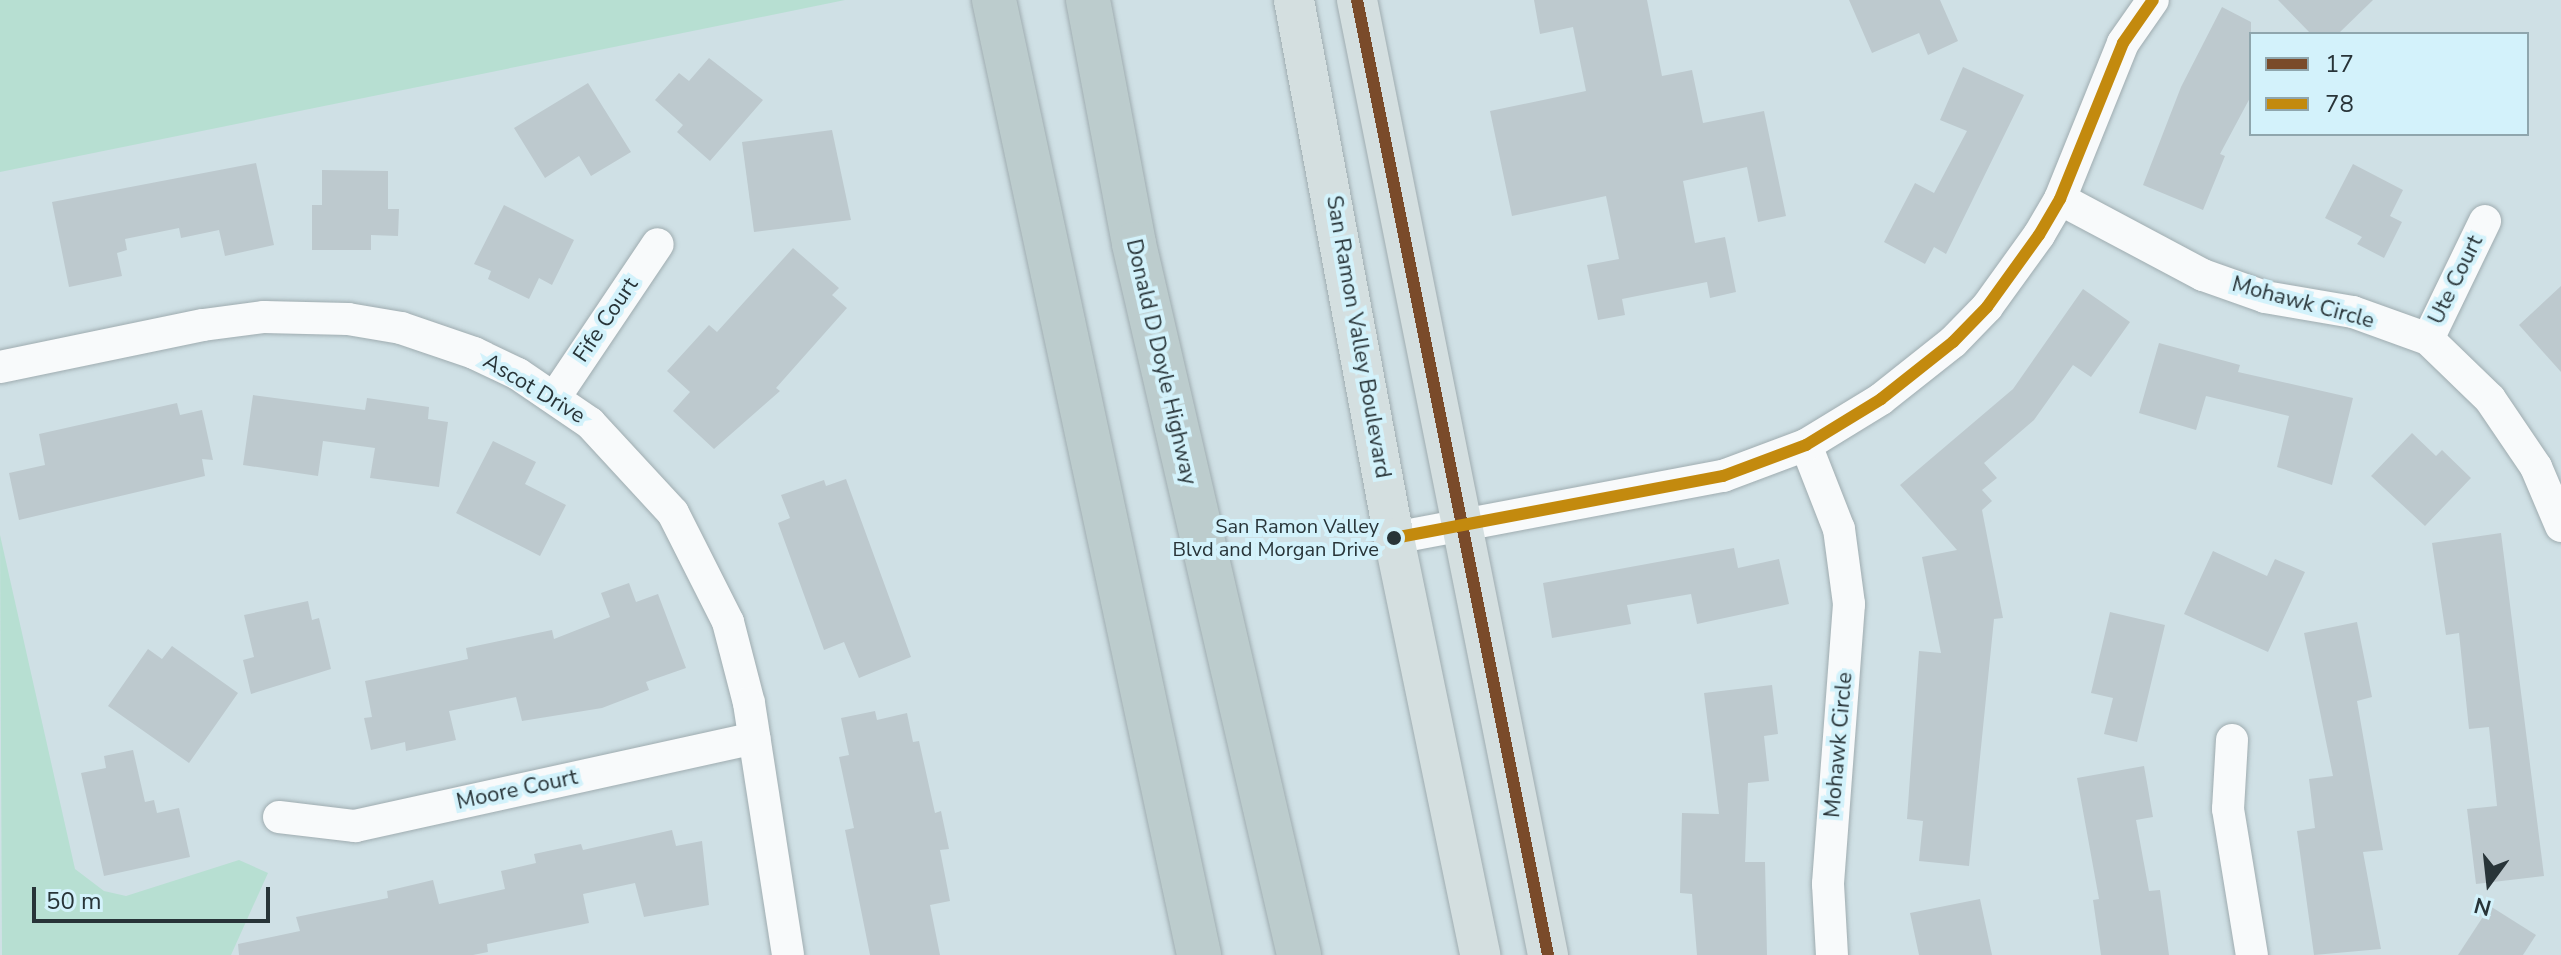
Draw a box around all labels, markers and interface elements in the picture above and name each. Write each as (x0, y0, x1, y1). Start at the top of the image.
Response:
legend (2249, 32, 2529, 136)
text: 17 (2325, 48, 2354, 80)
text: 78 (2325, 88, 2354, 120)
street label: San Ramon Valley Boulevard (1320, 194, 1396, 480)
street label: Ute Court (2423, 231, 2489, 329)
street label: Donald D Doyle Highway (1120, 237, 1202, 487)
street label: Mohawk Circle (2229, 271, 2377, 335)
street label: Fife Court (568, 273, 644, 367)
street label: Ascot Drive (478, 348, 590, 430)
place label: San Ramon Valley Blvd and Morgan Drive (1173, 514, 1379, 561)
marker: San Ramon Valley Blvd and Morgan Drive (1386, 530, 1402, 546)
street label: Mohawk Circle (1819, 671, 1859, 819)
street label: Moore Court (454, 764, 580, 816)
north arrow (2449, 843, 2529, 923)
scale bar (36, 871, 274, 921)
text: 50 m (46, 885, 102, 917)
text: N (2471, 890, 2495, 923)

